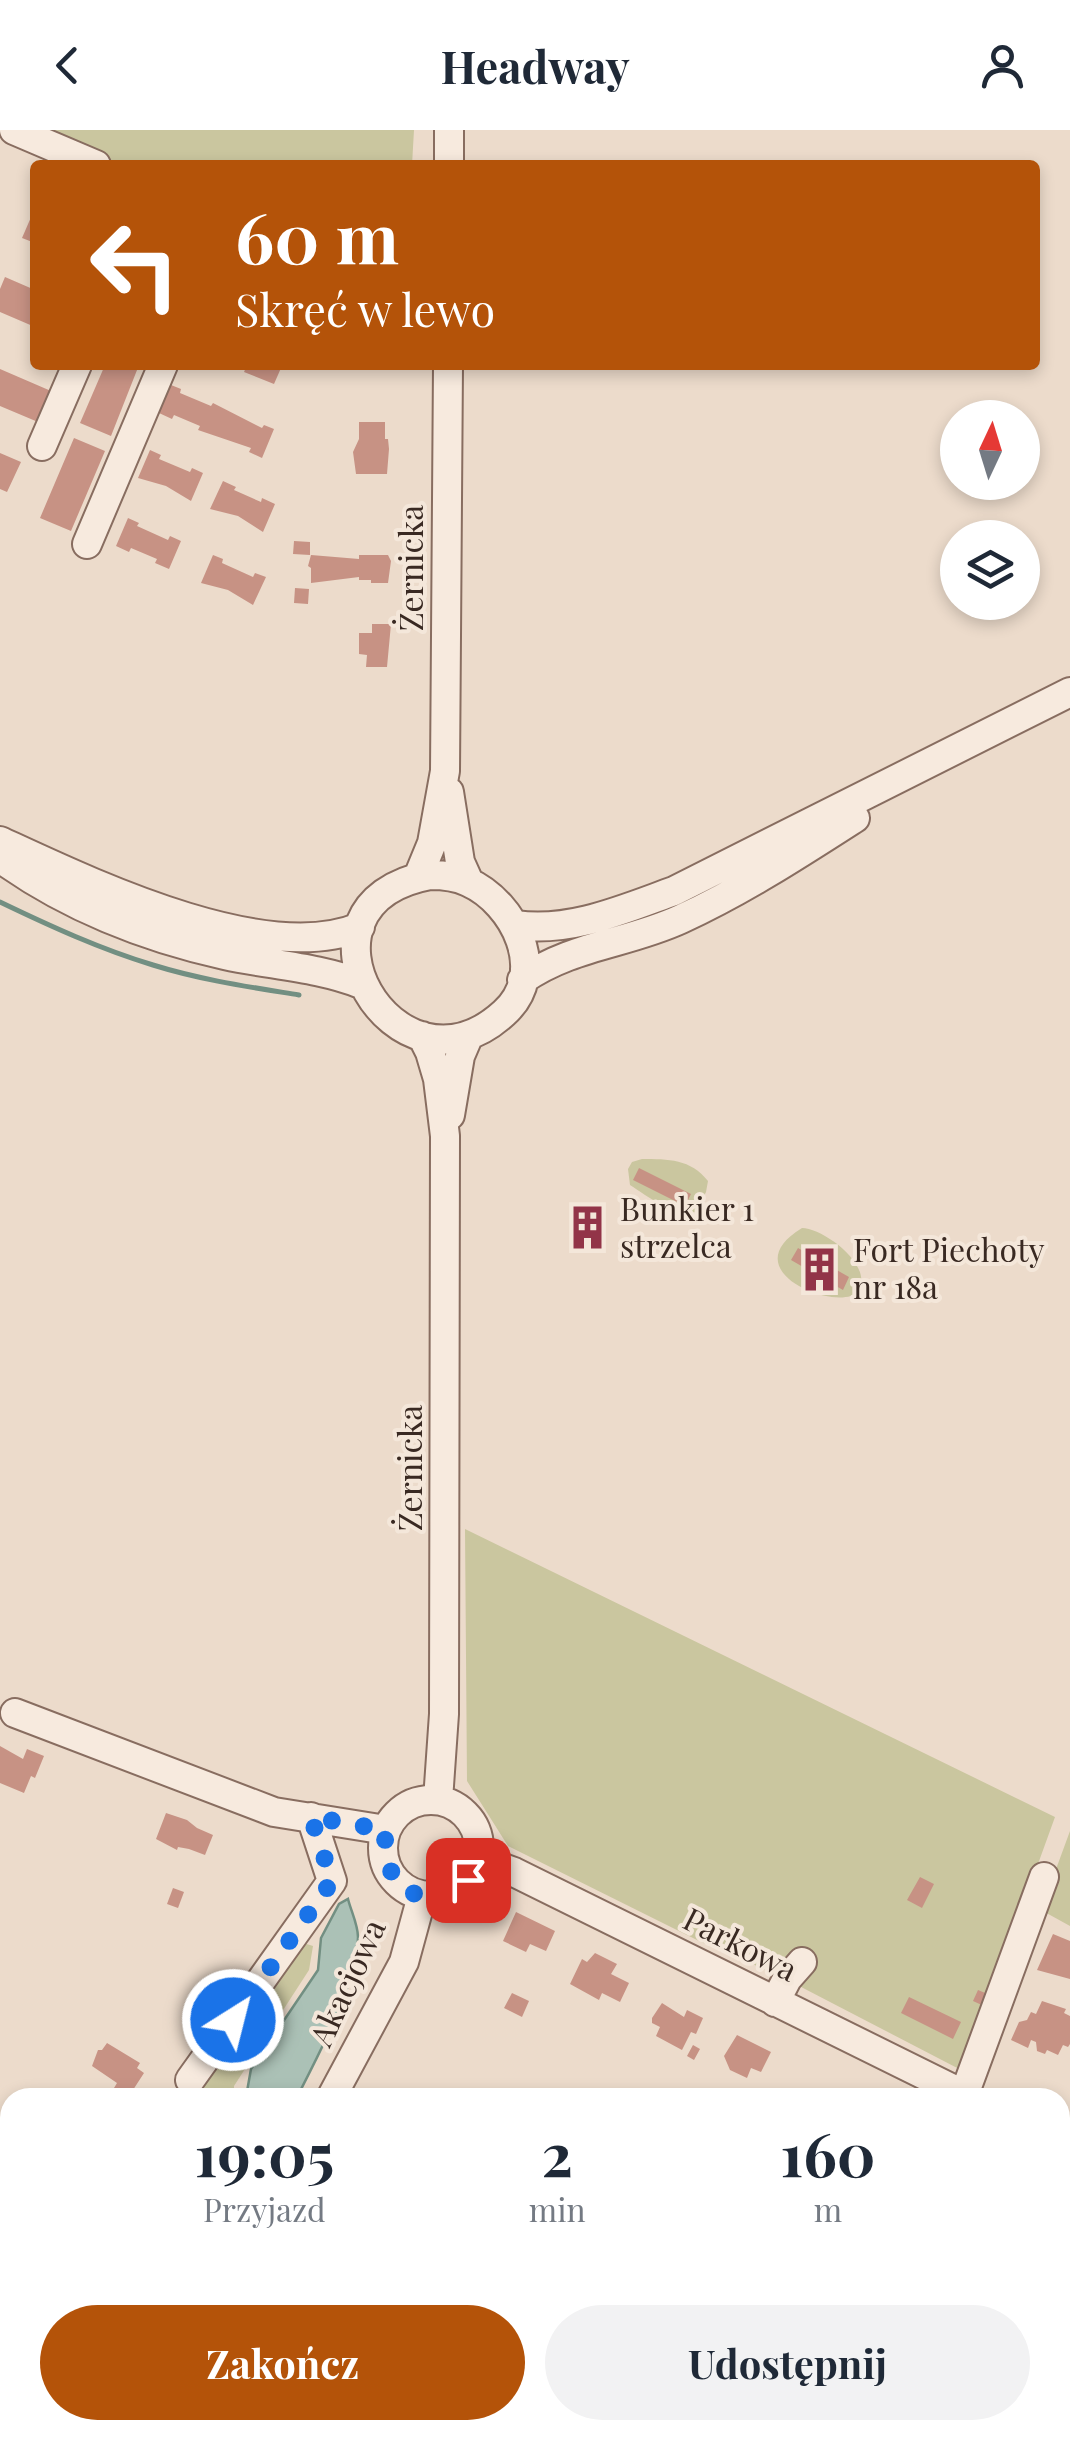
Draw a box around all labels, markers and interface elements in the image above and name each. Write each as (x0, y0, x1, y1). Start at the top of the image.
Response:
text: Headway (440, 35, 630, 95)
icon: back (40, 38, 95, 93)
icon: person (975, 38, 1030, 93)
text: 60 m (235, 188, 399, 282)
icon: left (70, 200, 200, 330)
text: Skręć w lewo (235, 278, 495, 338)
north arrow (940, 400, 1040, 500)
map controls (940, 400, 1040, 620)
street label: Żernicka (388, 505, 431, 631)
button: layers (940, 520, 1040, 620)
place label: Bunkier 1 strzelca (620, 1186, 754, 1266)
building icon: Bunkier 1 strzelca (563, 1204, 611, 1252)
place label: Fort Piechoty nr 18a (853, 1227, 1045, 1307)
building icon: Fort Piechoty nr 18a (796, 1245, 844, 1293)
street label: Żernicka (387, 1405, 430, 1531)
pin (426, 1838, 511, 1923)
icon: arrive (441, 1853, 496, 1908)
street label: Parkowa (677, 1896, 805, 1990)
street label: Akacjowa (297, 1912, 394, 2053)
position arrow (181, 1968, 285, 2072)
text: 19:05 (194, 2112, 334, 2192)
text: 2 (542, 2112, 573, 2192)
text: 160 (780, 2112, 876, 2192)
text: Przyjazd (203, 2187, 326, 2230)
text: min (529, 2187, 586, 2230)
text: m (814, 2187, 842, 2230)
button: Zakończ (40, 2305, 525, 2420)
button: Udostępnij (545, 2305, 1030, 2420)

